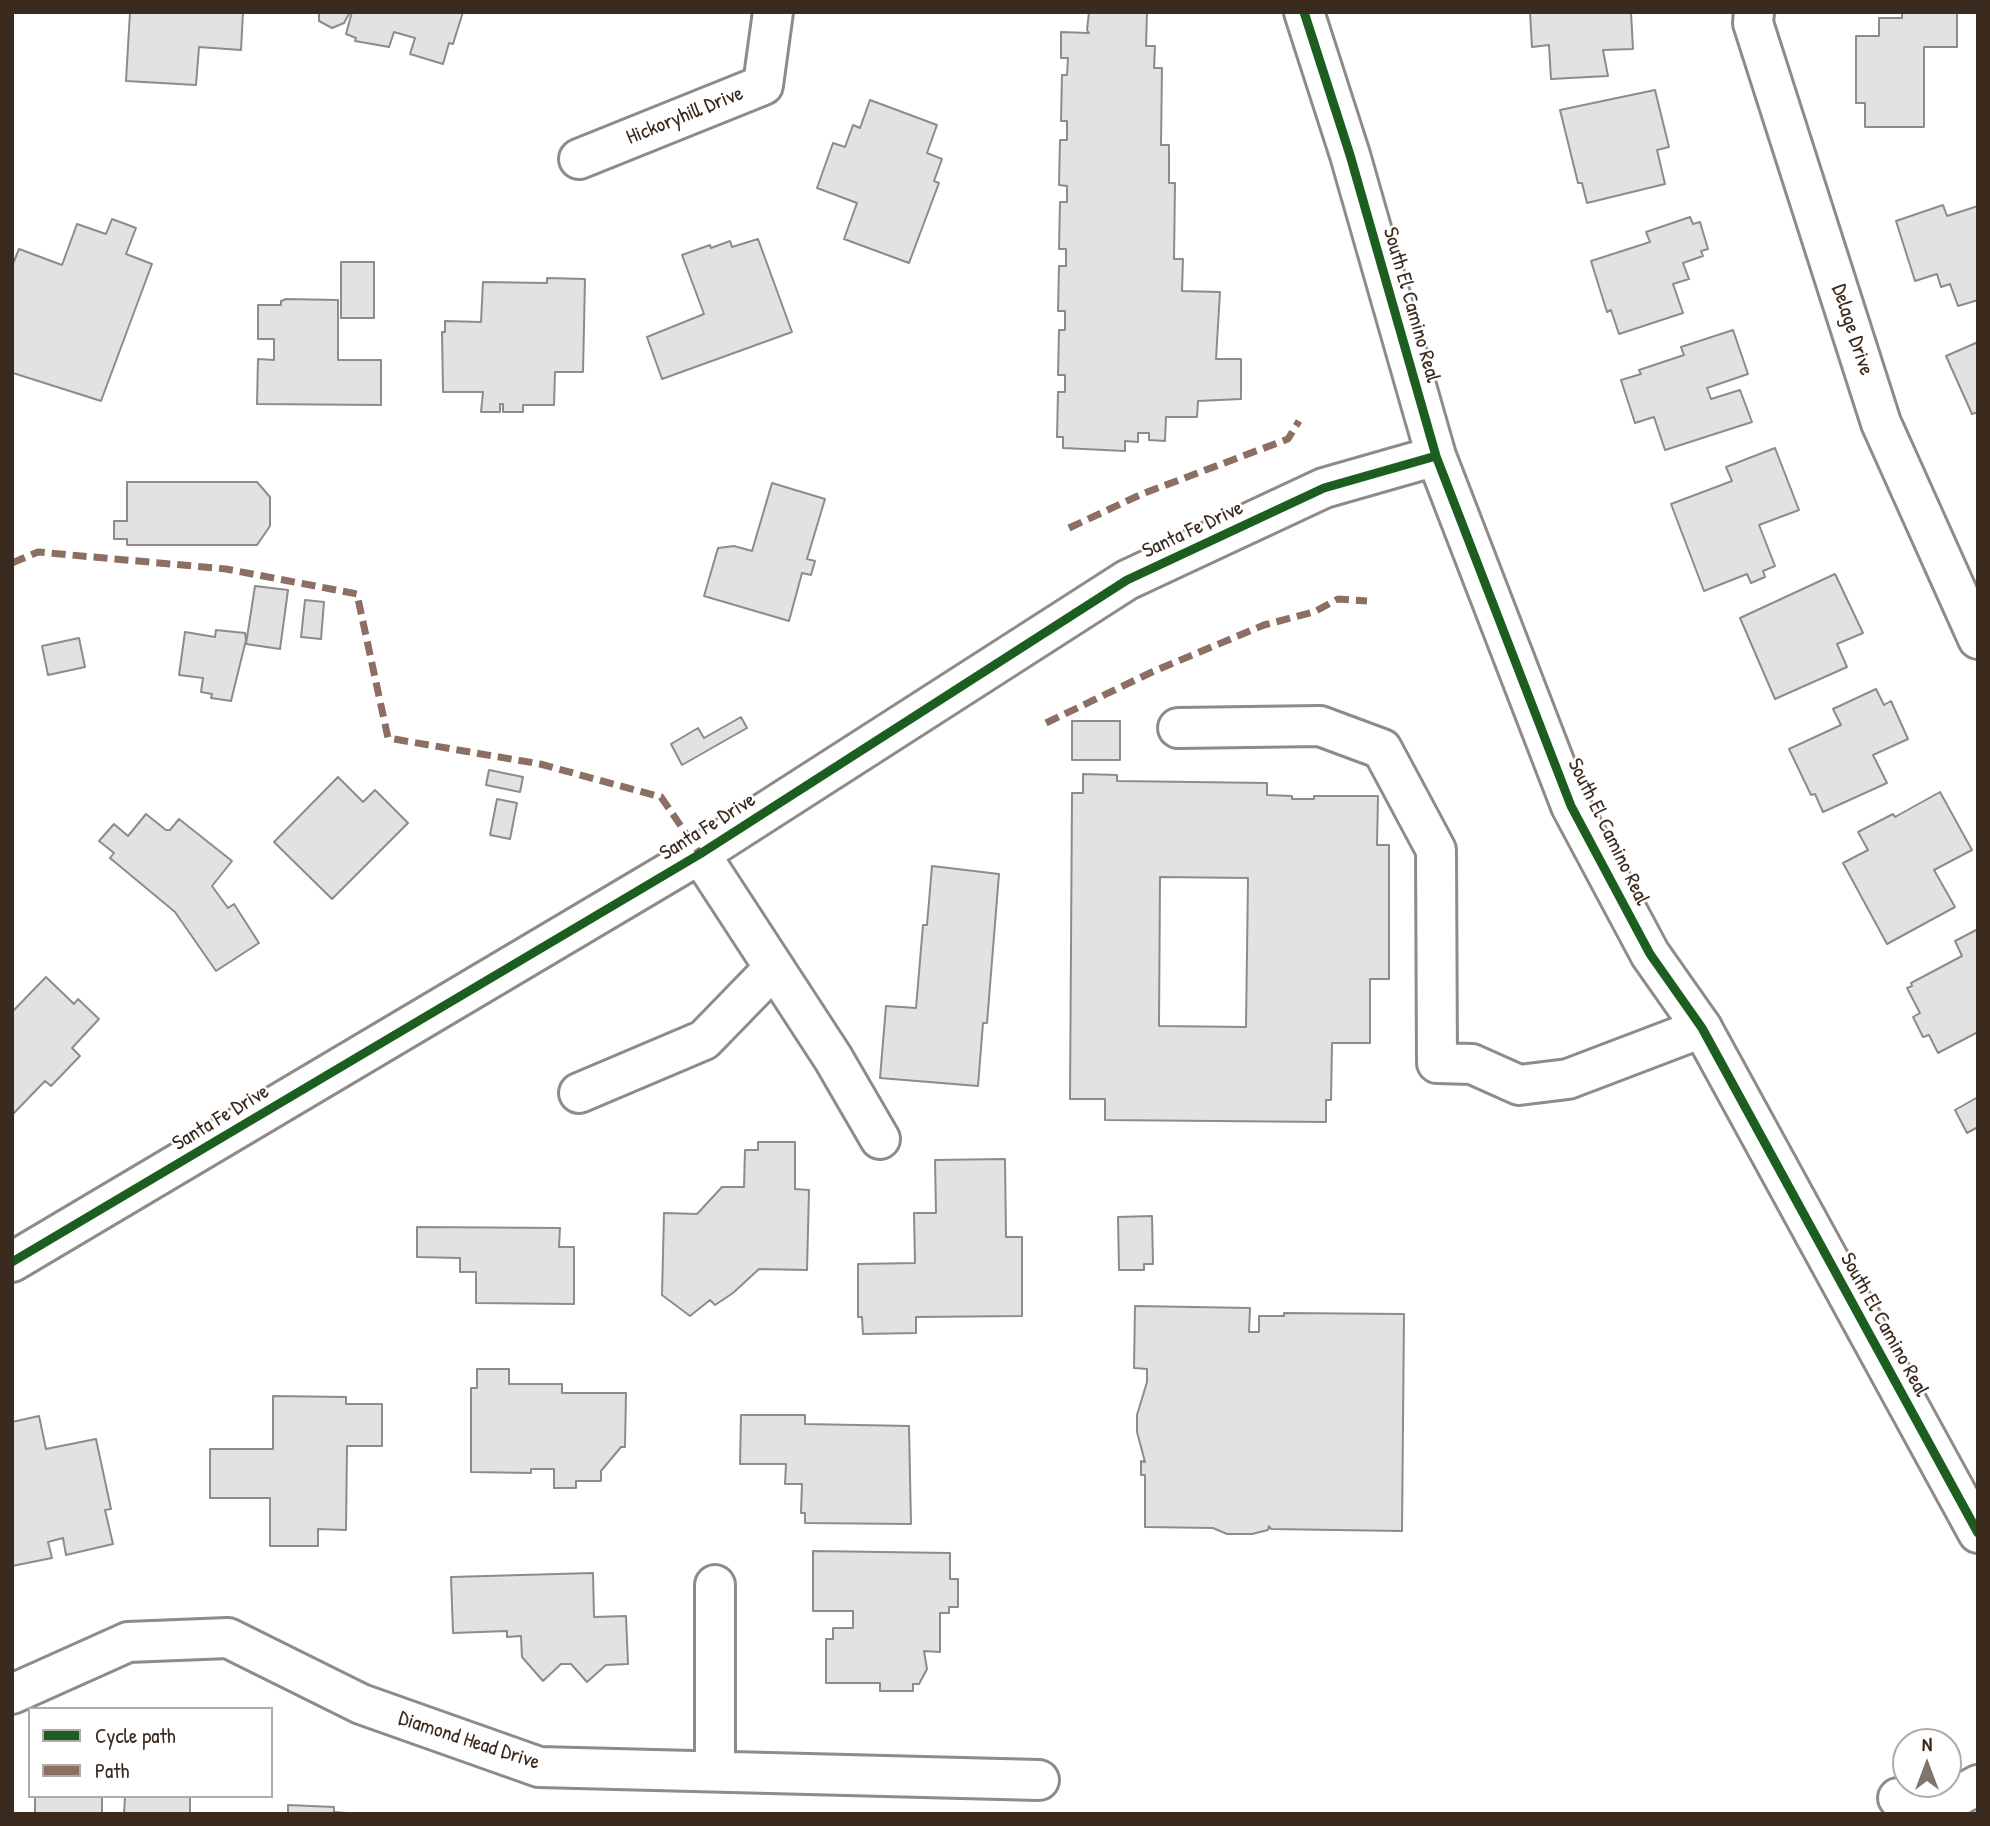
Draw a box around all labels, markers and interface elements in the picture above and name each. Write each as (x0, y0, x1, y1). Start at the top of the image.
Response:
street label: Hickoryhill Drive (623, 81, 747, 151)
street label: South El Camino Real (1377, 224, 1445, 386)
street label: Delage Drive (1825, 281, 1879, 379)
street label: Santa Fe Drive (1139, 496, 1247, 564)
street label: South El Camino Real (1562, 754, 1654, 910)
street label: Santa Fe Drive (655, 788, 761, 866)
street label: Santa Fe Drive (168, 1079, 274, 1157)
street label: South El Camino Real (1834, 1249, 1934, 1401)
street label: Diamond Head Drive (395, 1706, 543, 1776)
legend (28, 1707, 273, 1798)
text: Cycle path (95, 1721, 176, 1750)
north arrow (1892, 1728, 1962, 1798)
text: N (1922, 1731, 1932, 1757)
text: Path (95, 1756, 129, 1785)

